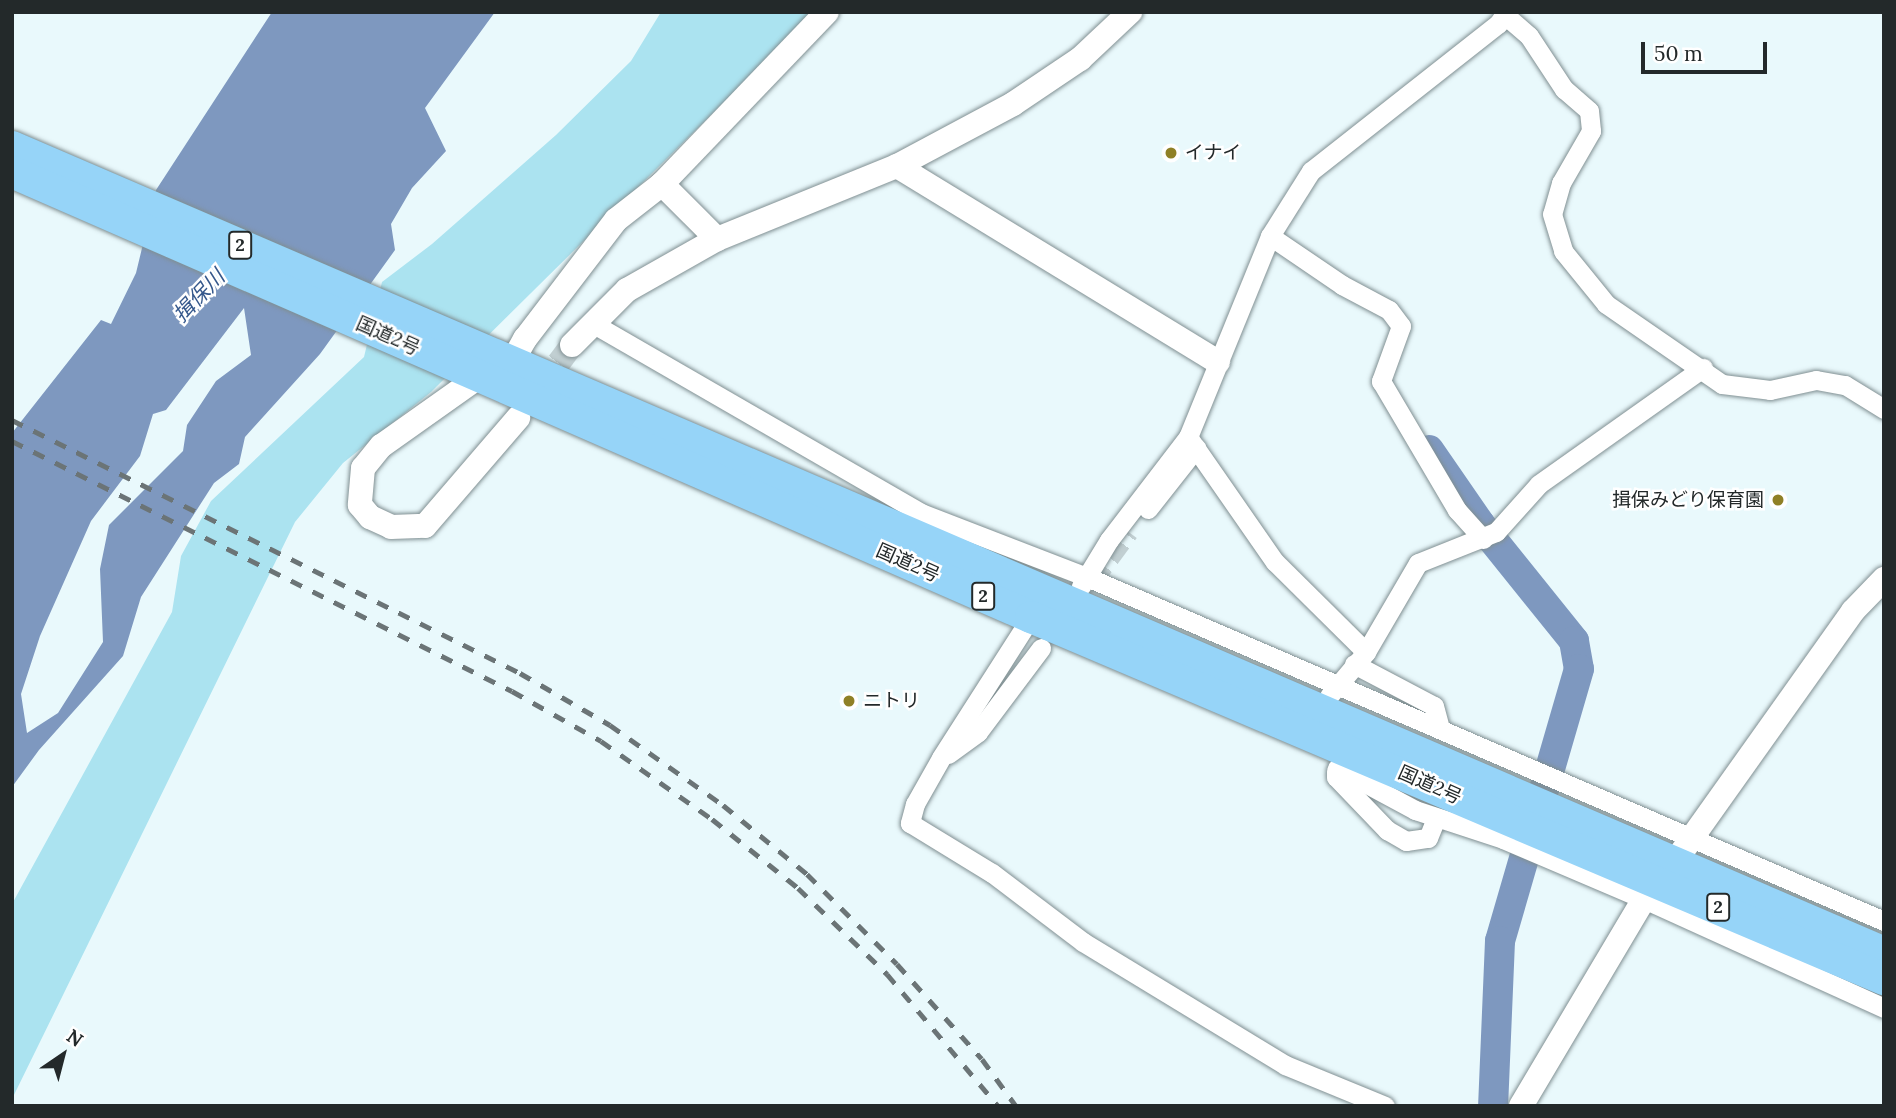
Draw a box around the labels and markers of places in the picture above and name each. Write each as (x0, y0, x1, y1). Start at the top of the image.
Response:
place label: イナイ (1185, 142, 1242, 164)
marker: イナイ (1163, 145, 1179, 161)
place label: 揖保みどり保育園 (1612, 489, 1764, 511)
marker: 揖保みどり保育園 (1770, 492, 1786, 508)
place label: ニトリ (863, 690, 920, 712)
marker: ニトリ (841, 693, 857, 709)

